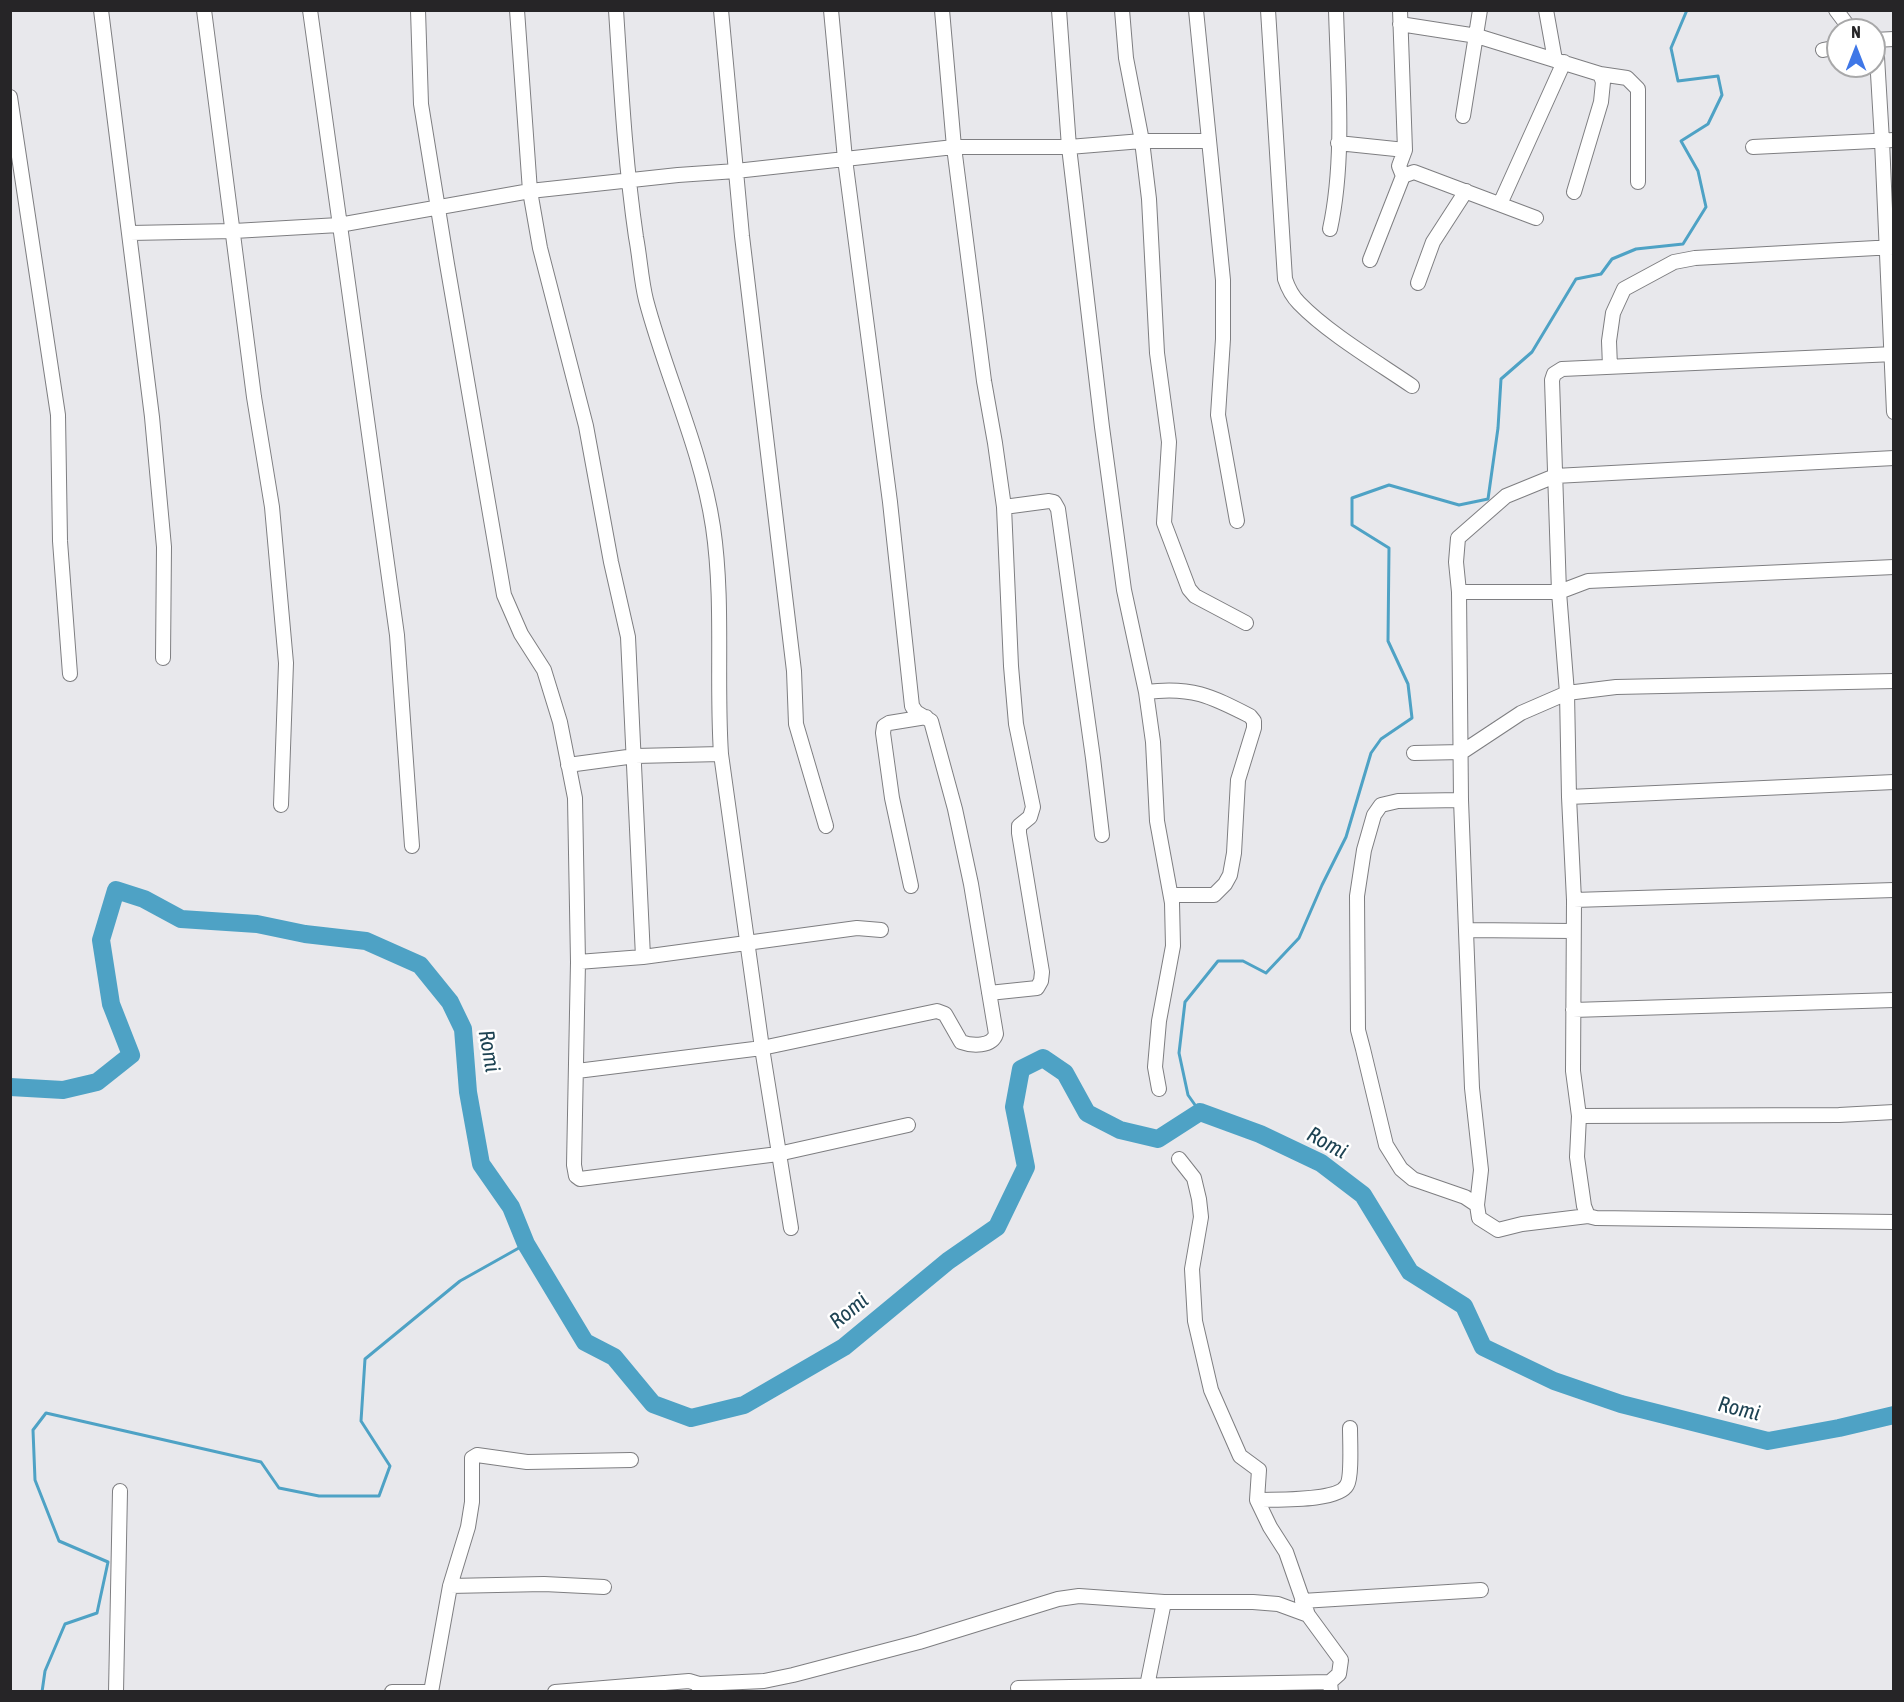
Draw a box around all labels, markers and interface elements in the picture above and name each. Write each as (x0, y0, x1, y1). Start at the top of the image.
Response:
north arrow (1826, 18, 1886, 78)
text: N (1851, 23, 1861, 41)
water label: Romi (472, 1028, 506, 1074)
water label: Romi (1302, 1121, 1352, 1165)
water label: Romi (824, 1287, 874, 1335)
water label: Romi (1715, 1391, 1763, 1427)

